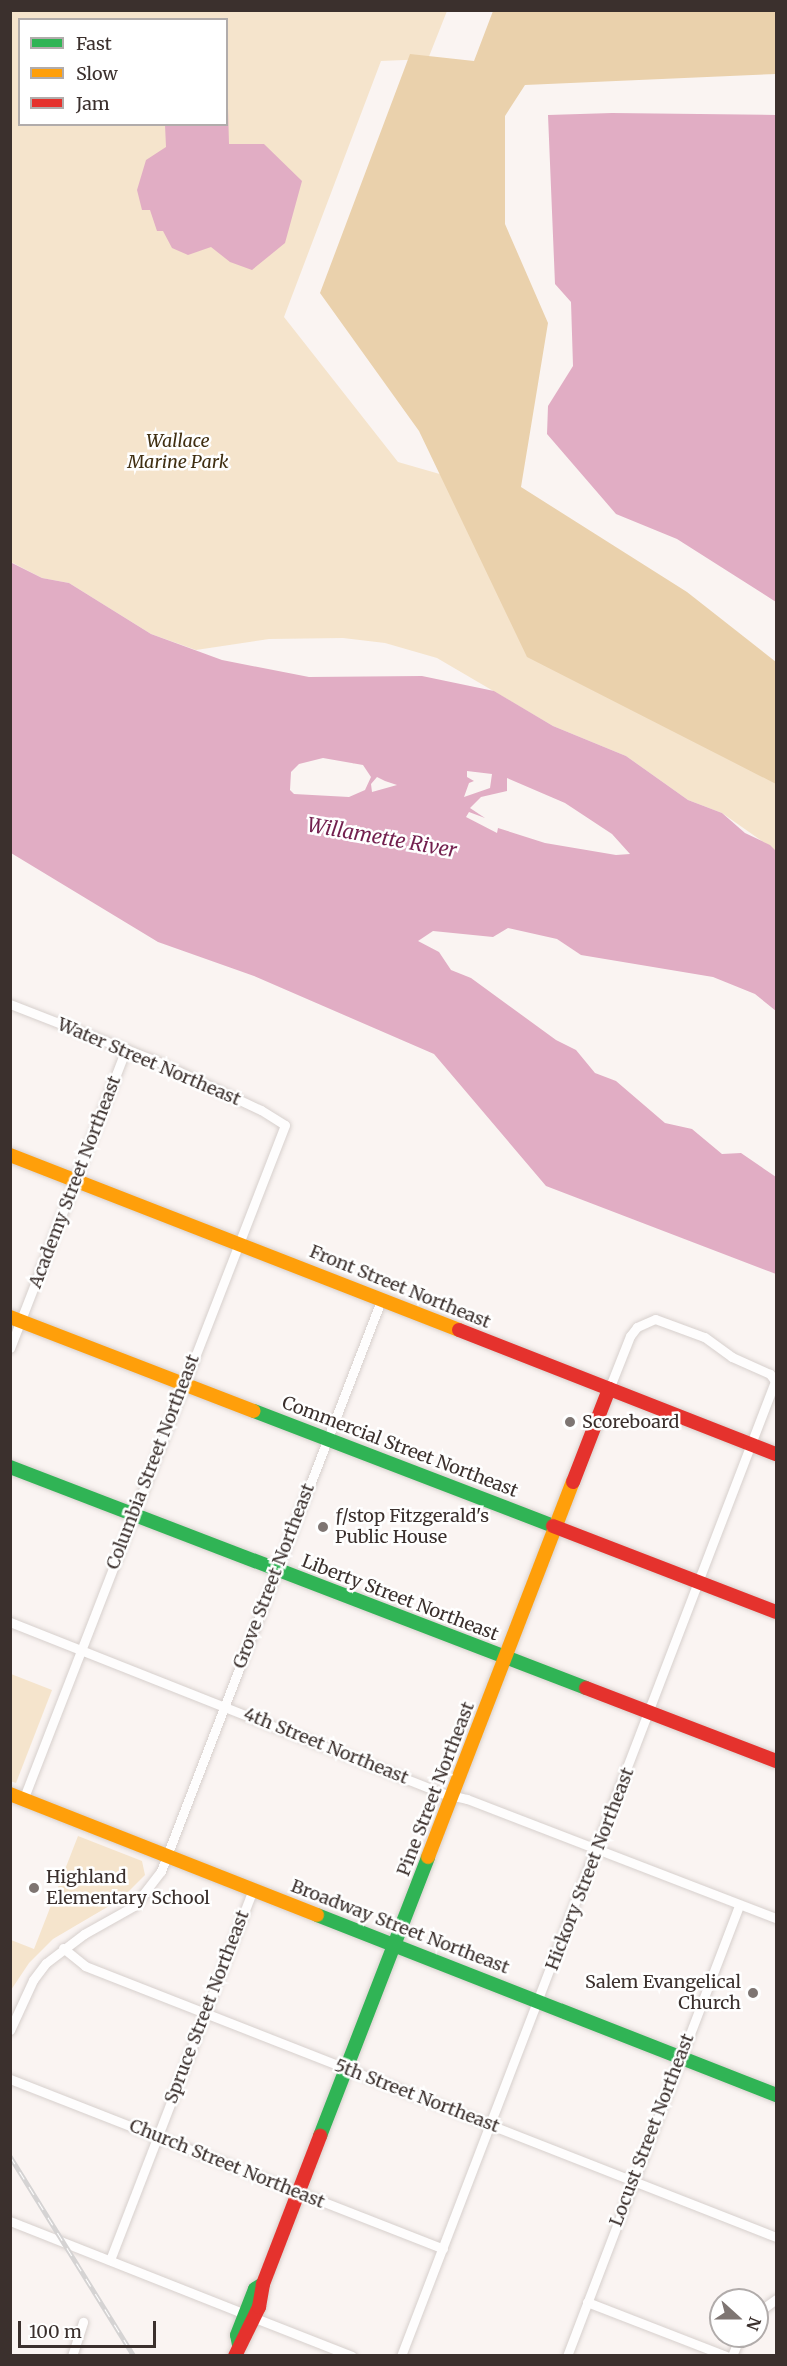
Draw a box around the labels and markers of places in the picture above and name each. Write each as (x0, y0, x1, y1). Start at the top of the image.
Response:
place label: Scoreboard (582, 1411, 679, 1433)
marker: Scoreboard (563, 1415, 577, 1429)
place label: ƒ/stop Fitzgerald's Public House (335, 1506, 489, 1549)
marker: ƒ/stop Fitzgerald's Public House (316, 1520, 330, 1534)
place label: Highland Elementary School (46, 1867, 210, 1910)
marker: Highland Elementary School (27, 1881, 41, 1895)
place label: Salem Evangelical Church (585, 1972, 741, 2014)
marker: Salem Evangelical Church (746, 1986, 760, 2000)

